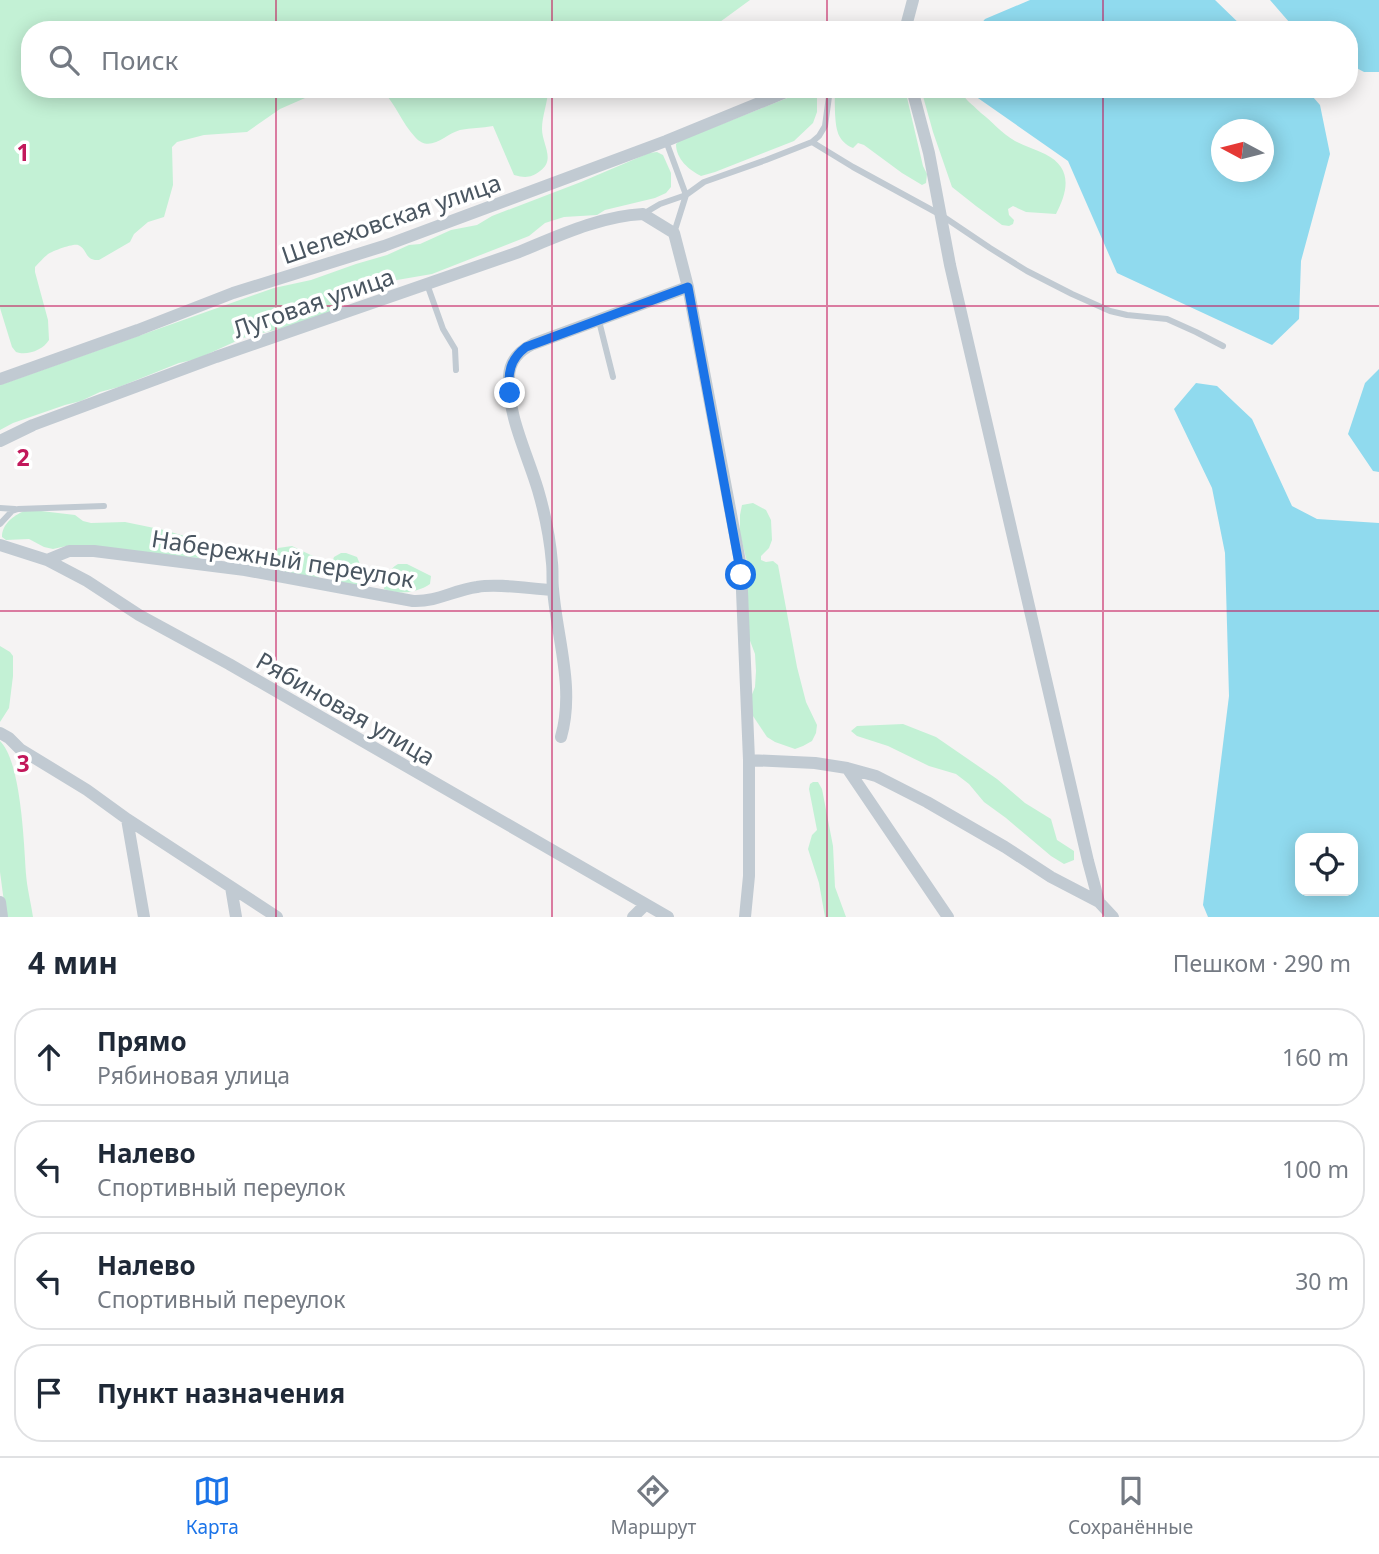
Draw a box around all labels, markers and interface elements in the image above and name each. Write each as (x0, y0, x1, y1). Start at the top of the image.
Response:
search box (21, 21, 1358, 98)
icon: search (45, 41, 83, 79)
text: Поиск (101, 42, 178, 78)
north arrow (1211, 119, 1274, 182)
text: 1 (16, 136, 30, 168)
street label: Шелеховская улица (277, 165, 505, 271)
street label: Луговая улица (228, 259, 398, 345)
route end (494, 377, 525, 408)
text: 2 (16, 441, 30, 473)
street label: Набережный переулок (149, 521, 417, 595)
route start (725, 559, 756, 590)
street label: Рябиновая улица (251, 643, 441, 773)
text: 3 (16, 747, 30, 779)
map controls (1295, 833, 1358, 896)
button: locate (1295, 833, 1358, 896)
text: 4 мин (28, 942, 118, 983)
text: Пешком · 290 m (1173, 947, 1351, 979)
text: Прямо (97, 1023, 187, 1059)
icon: ahead (30, 1038, 68, 1076)
text: 160 m (1282, 1041, 1349, 1073)
text: Рябиновая улица (97, 1059, 290, 1091)
text: Налево (97, 1135, 196, 1171)
icon: left (30, 1150, 68, 1188)
text: 100 m (1282, 1153, 1349, 1185)
text: Спортивный переулок (97, 1171, 345, 1203)
text: Налево (97, 1247, 196, 1283)
icon: left (30, 1262, 68, 1300)
text: 30 m (1295, 1265, 1349, 1297)
text: Спортивный переулок (97, 1283, 345, 1315)
icon: arrive (30, 1374, 68, 1412)
text: Пункт назначения (97, 1375, 345, 1411)
tab: Карта (186, 1472, 239, 1540)
tab: Маршрут (610, 1472, 696, 1540)
tab: Сохранённые (1068, 1472, 1193, 1540)

